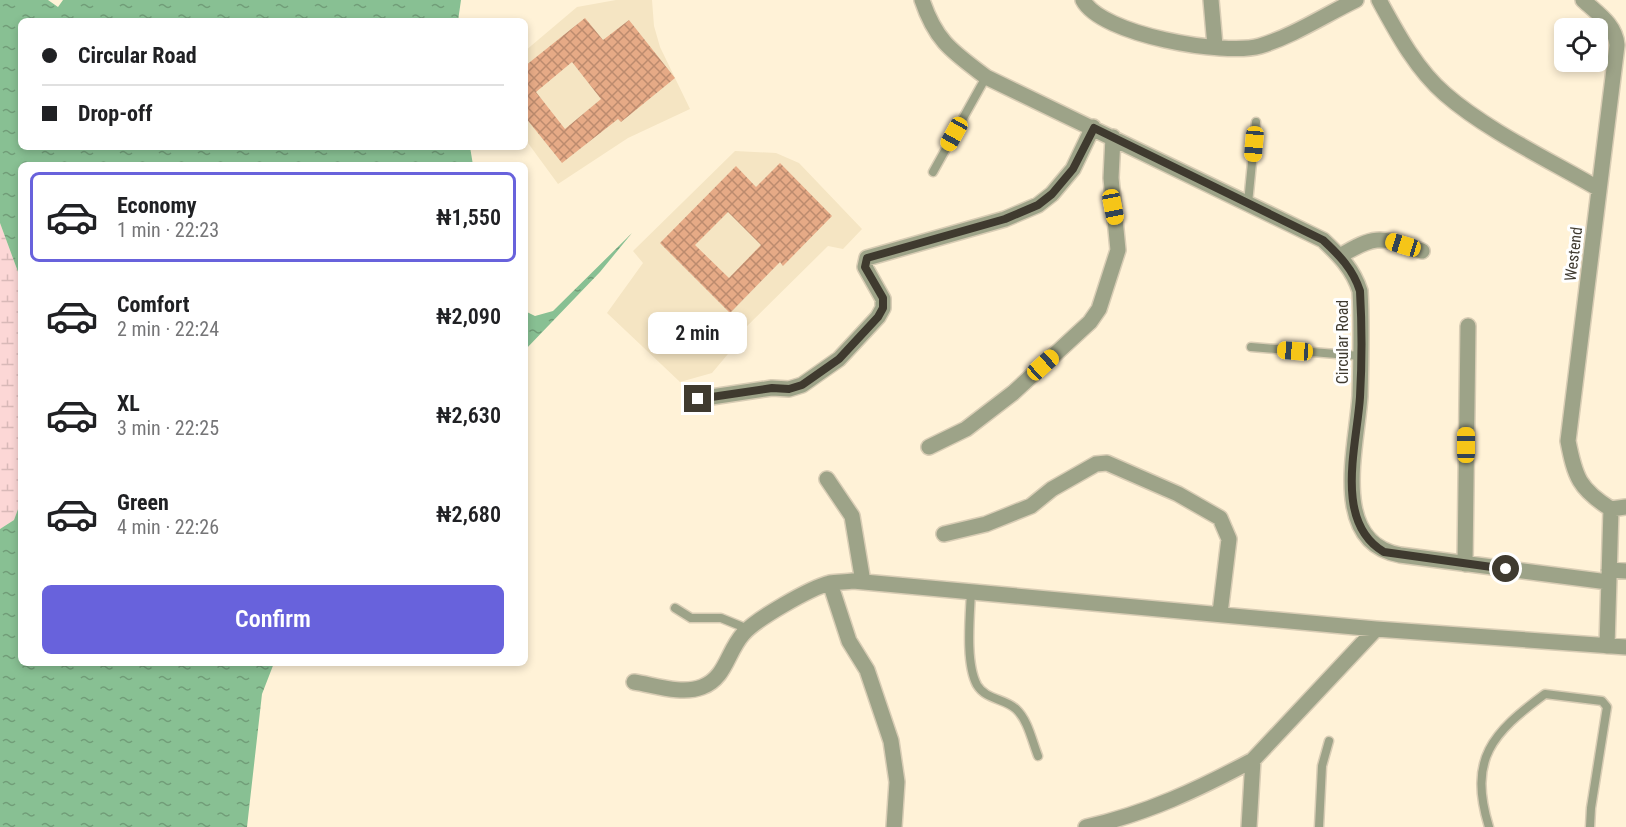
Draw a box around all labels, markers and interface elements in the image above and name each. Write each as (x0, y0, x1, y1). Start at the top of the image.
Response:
map controls (1554, 18, 1608, 72)
button: locate (1554, 18, 1608, 72)
text: Circular Road (78, 43, 197, 68)
text: Drop-off (78, 101, 152, 126)
car (937, 114, 971, 154)
car (1243, 125, 1265, 163)
car (1101, 188, 1125, 226)
icon: car (45, 190, 99, 244)
text: Economy (117, 193, 197, 218)
text: ₦1,550 (436, 205, 501, 230)
text: 1 min · 22:23 (117, 218, 219, 242)
street label: Westend (1561, 226, 1586, 282)
car (1383, 231, 1423, 259)
icon: car (45, 289, 99, 343)
text: Comfort (117, 292, 190, 317)
street label: Circular Road (1333, 300, 1352, 384)
text: ₦2,090 (436, 304, 501, 329)
callout: 2 min (648, 312, 748, 354)
text: 2 min · 22:24 (117, 317, 219, 341)
text: 2 min (675, 321, 720, 345)
car (1276, 341, 1314, 361)
car (1024, 346, 1062, 384)
route end (684, 385, 711, 412)
icon: car (45, 388, 99, 442)
text: XL (117, 391, 140, 416)
text: ₦2,630 (436, 403, 501, 428)
text: 3 min · 22:25 (117, 416, 219, 440)
car (1457, 427, 1475, 463)
icon: car (45, 487, 99, 541)
text: Green (117, 490, 169, 515)
text: ₦2,680 (436, 502, 501, 527)
text: 4 min · 22:26 (117, 515, 219, 539)
route start (1492, 555, 1519, 582)
button: Confirm (42, 585, 504, 654)

